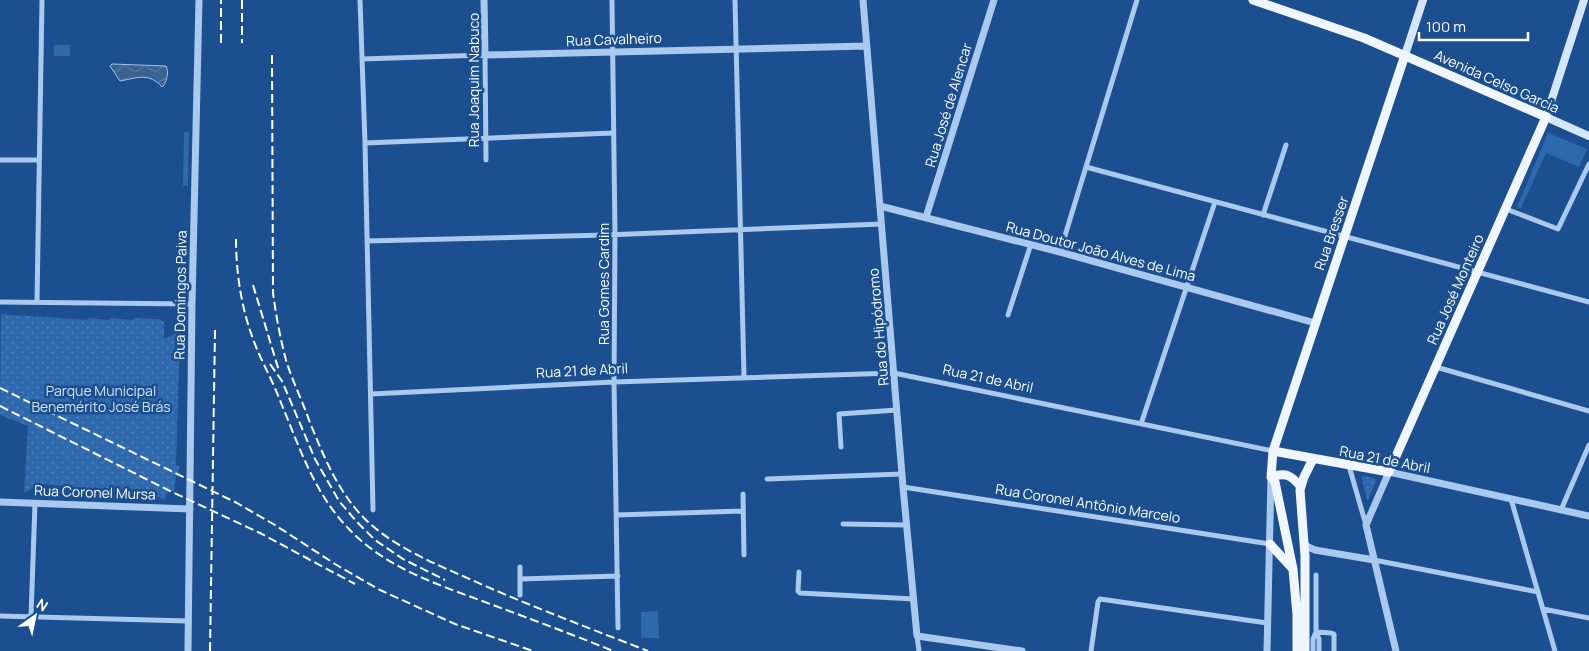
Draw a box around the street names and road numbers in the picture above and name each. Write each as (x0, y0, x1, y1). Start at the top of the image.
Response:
street label: Rua Joaquim Nabuco (464, 13, 483, 147)
street label: Rua Cavalheiro (566, 28, 662, 50)
street label: Rua José de Alencar (920, 41, 976, 169)
street label: Avenida Celso Garcia (1432, 45, 1562, 117)
street label: Rua Bresser (1309, 193, 1353, 273)
street label: Rua Doutor João Alves de Lima (1004, 217, 1198, 285)
street label: Rua Gomes Cardim (594, 223, 613, 345)
street label: Rua Domingos Paiva (169, 230, 191, 360)
street label: Rua José Monteiro (1422, 231, 1488, 347)
street label: Rua do Hipódromo (863, 267, 893, 387)
street label: Rua 21 de Abril (536, 358, 628, 382)
street label: Rua 21 de Abril (941, 359, 1035, 397)
street label: Rua 21 de Abril (1338, 441, 1432, 477)
street label: Rua Coronel Antônio Marcelo (994, 479, 1182, 527)
street label: Rua Coronel Mursa (34, 480, 156, 504)

